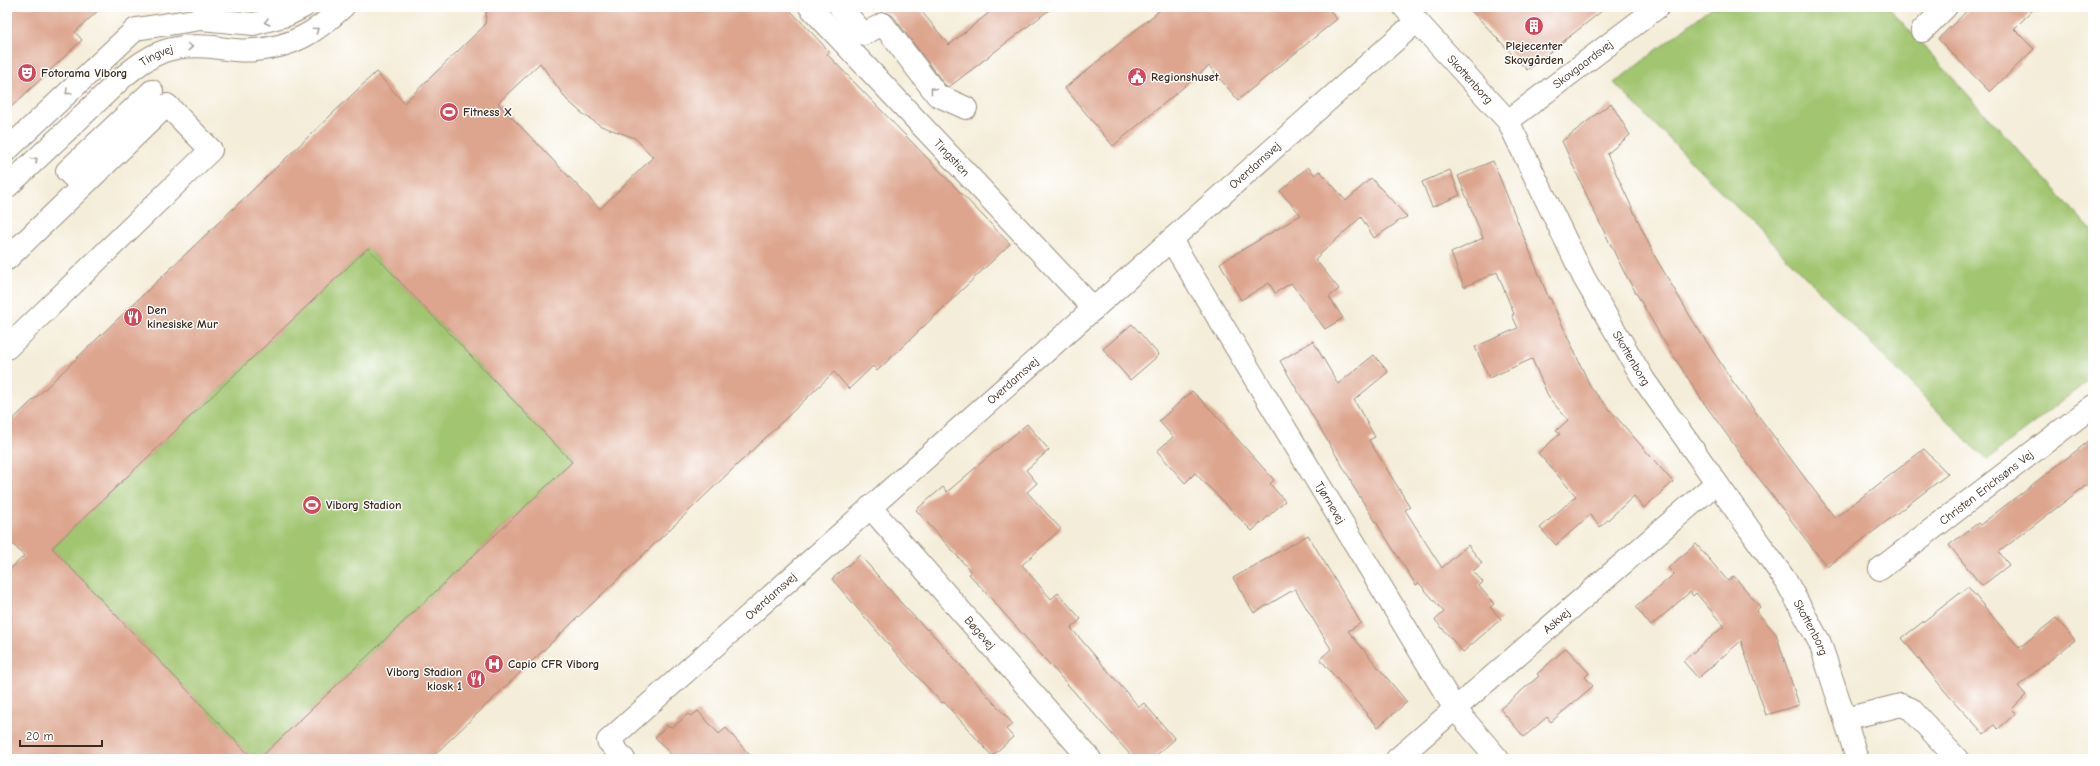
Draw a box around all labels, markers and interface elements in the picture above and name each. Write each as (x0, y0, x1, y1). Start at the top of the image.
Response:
building icon: Plejecenter Skovgården (1523, 15, 1545, 37)
one-way arrow (264, 17, 270, 25)
one-way arrow (311, 28, 318, 35)
street label: Skovgaardsvej (1550, 37, 1615, 91)
place label: Plejecenter Skovgården (1504, 39, 1564, 67)
street label: Tingvej (137, 42, 175, 69)
one-way arrow (187, 43, 193, 51)
street label: Skottenborg (1444, 52, 1496, 107)
theatre icon: Fotorama Viborg (16, 62, 38, 84)
place label: Fotorama Viborg (41, 66, 127, 80)
public building icon: Regionshuset (1126, 66, 1148, 88)
place label: Regionshuset (1151, 70, 1220, 84)
one-way arrow (65, 87, 73, 95)
one-way arrow (931, 87, 938, 94)
sports icon: Fitness X (438, 101, 460, 123)
place label: Fitness X (463, 105, 512, 119)
street label: Tingstien (931, 136, 973, 179)
street label: Overdamsvej (1226, 139, 1283, 192)
one-way arrow (30, 157, 38, 165)
place label: Den kinesiske Mur (147, 303, 218, 331)
restaurant icon: Den kinesiske Mur (122, 306, 144, 328)
street label: Skottenborg (1610, 328, 1653, 389)
street label: Overdamsvej (984, 354, 1041, 407)
street label: Christen Erichsøns Vej (1937, 447, 2036, 528)
street label: Tjørnevej (1312, 479, 1348, 526)
sports icon: Viborg Stadion (301, 494, 323, 516)
place label: Viborg Stadion (326, 498, 401, 512)
street label: Overdamsvej (742, 570, 799, 623)
street label: Skottenborg (1791, 597, 1831, 657)
street label: Askvej (1540, 605, 1573, 637)
street label: Bøgevej (961, 613, 998, 652)
hospital icon: Capio CFR Viborg (483, 653, 505, 675)
place label: Capio CFR Viborg (508, 657, 599, 671)
place label: Viborg Stadion kiosk 1 (387, 665, 462, 693)
restaurant icon: Viborg Stadion kiosk 1 (465, 668, 487, 690)
scale bar (20, 722, 102, 748)
text: 20 m (26, 729, 54, 743)

